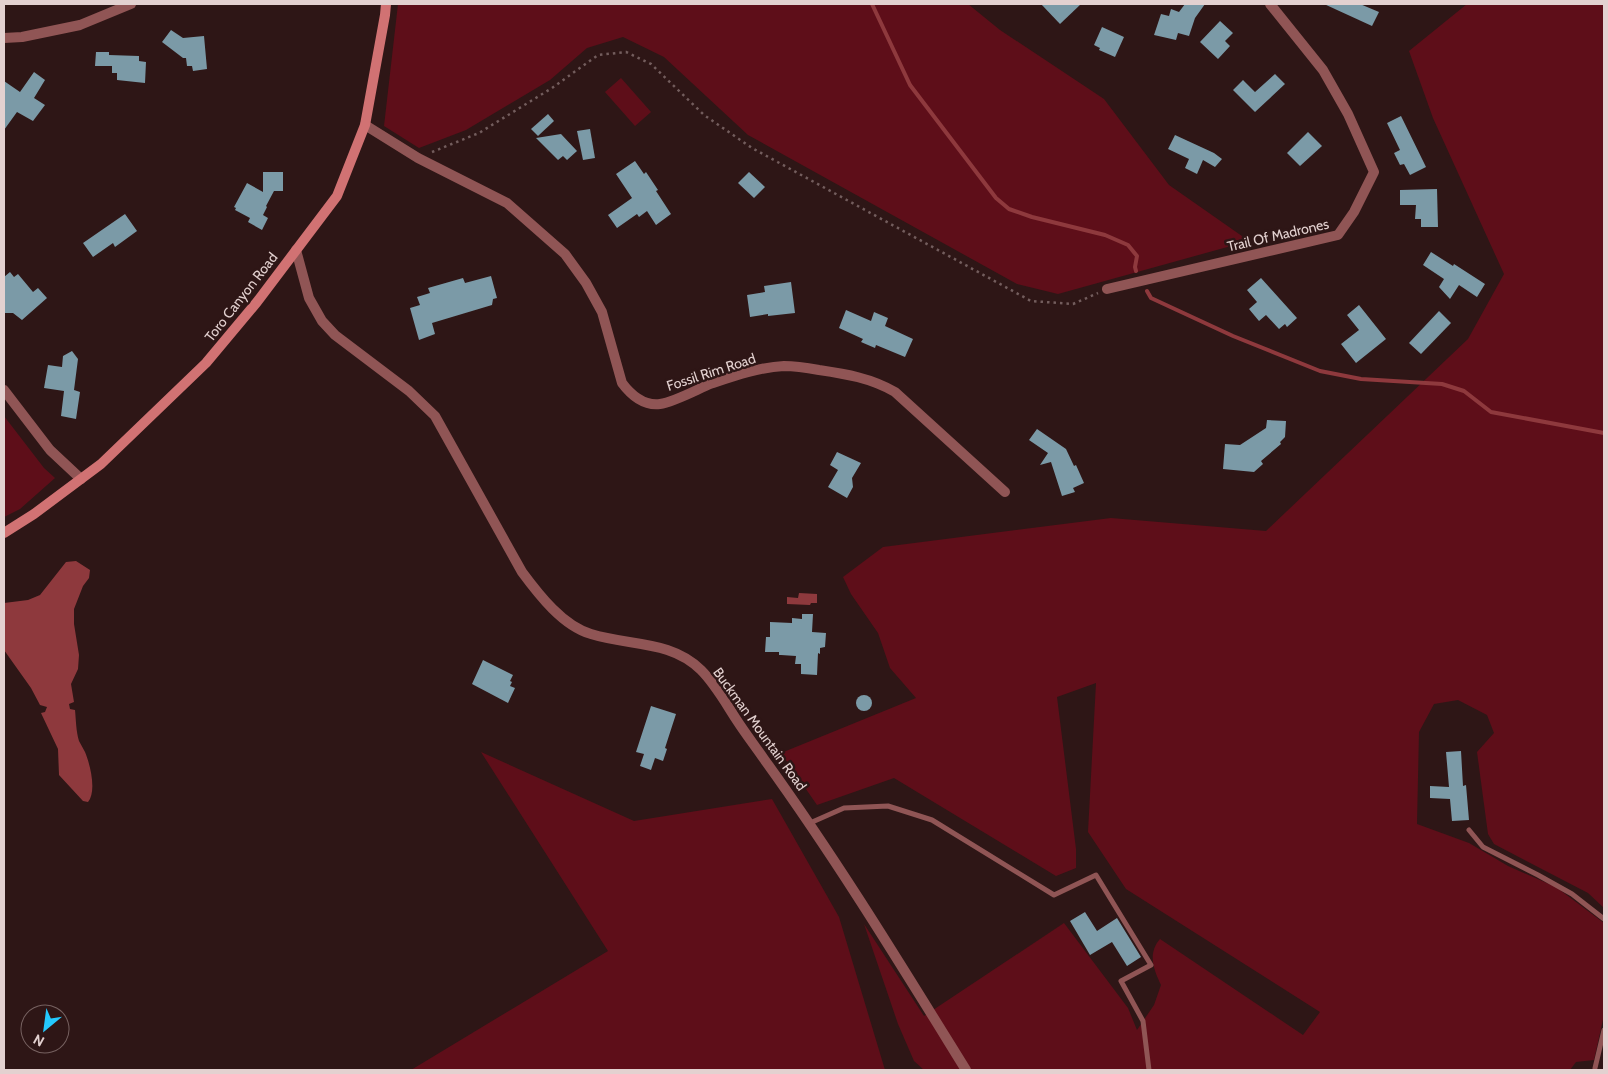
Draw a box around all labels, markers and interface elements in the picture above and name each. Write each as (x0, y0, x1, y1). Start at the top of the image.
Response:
street label: Trail Of Madrones (1225, 215, 1331, 255)
street label: Toro Canyon Road (201, 249, 281, 345)
street label: Fossil Rim Road (664, 349, 758, 395)
street label: Buckman Mountain Road (709, 664, 811, 794)
north arrow (20, 1004, 70, 1054)
text: N (30, 1030, 47, 1051)

